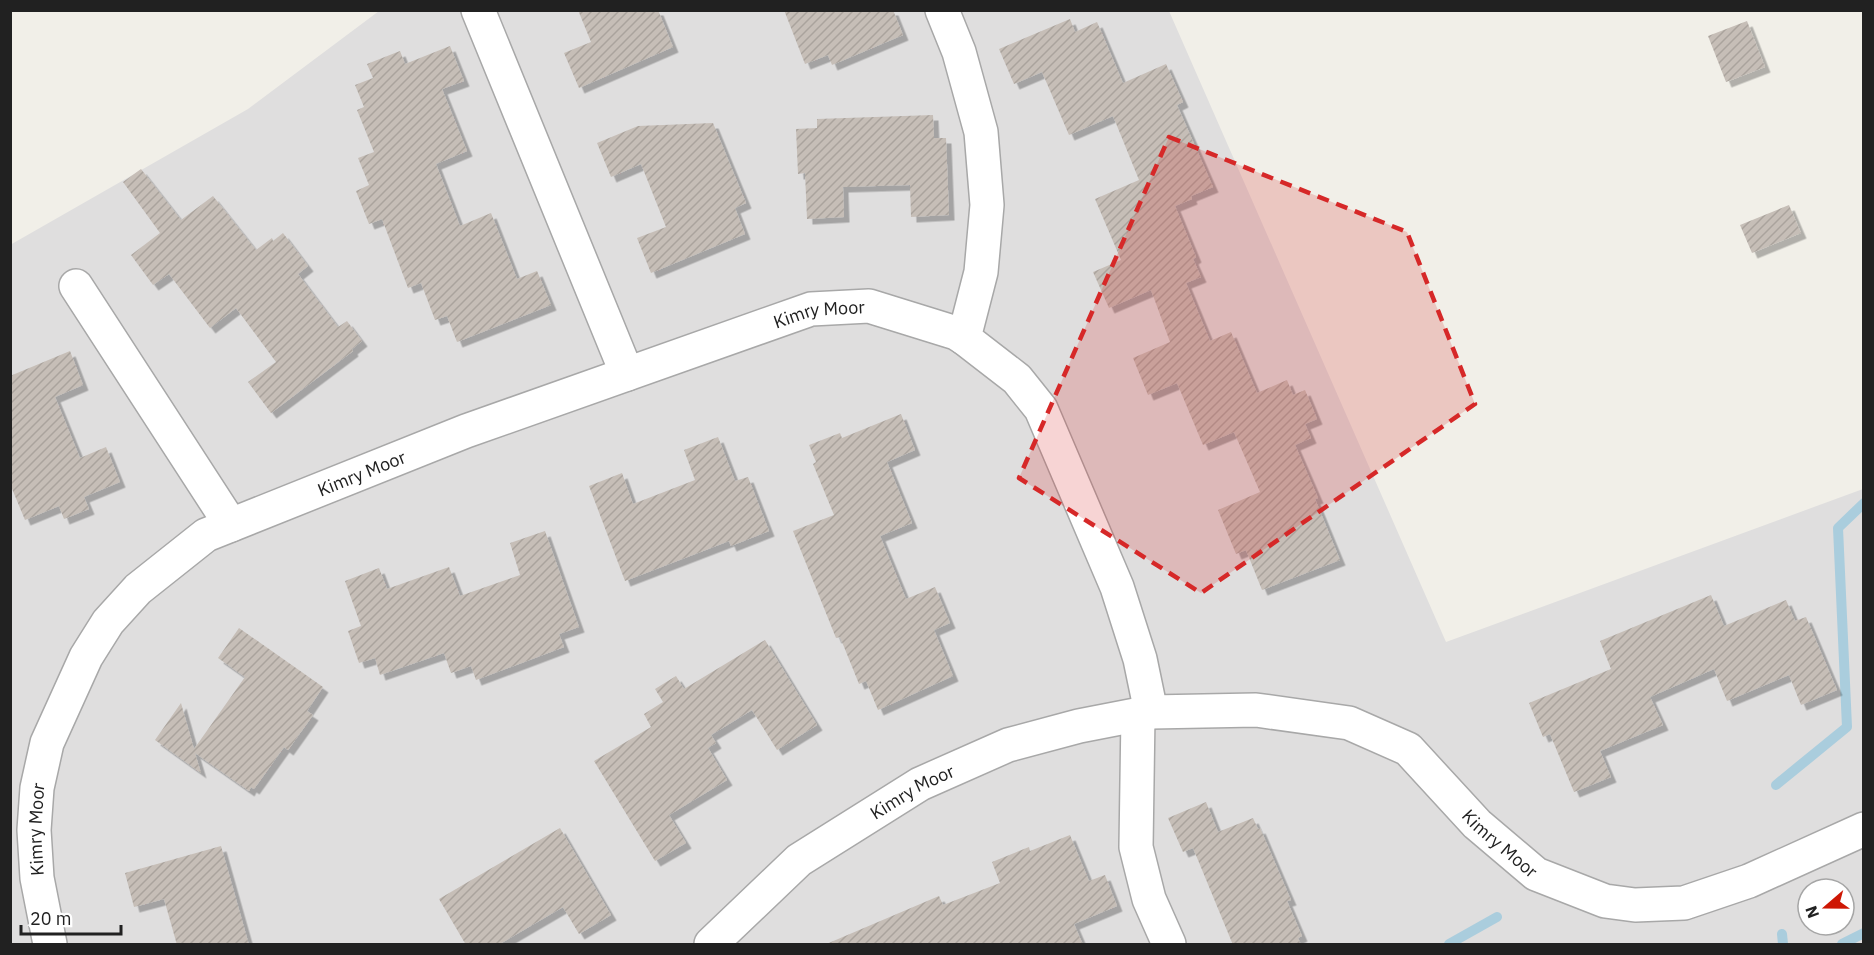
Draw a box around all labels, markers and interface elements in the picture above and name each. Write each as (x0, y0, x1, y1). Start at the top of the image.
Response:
street label: Kimry Moor (770, 295, 866, 333)
street label: Kimry Moor (314, 445, 409, 501)
street label: Kimry Moor (866, 759, 958, 824)
street label: Kimry Moor (22, 780, 49, 877)
street label: Kimry Moor (1457, 804, 1543, 883)
north arrow (1796, 877, 1856, 937)
scale bar (21, 898, 122, 936)
text: N (1801, 903, 1823, 921)
text: 20 m (30, 907, 72, 930)

